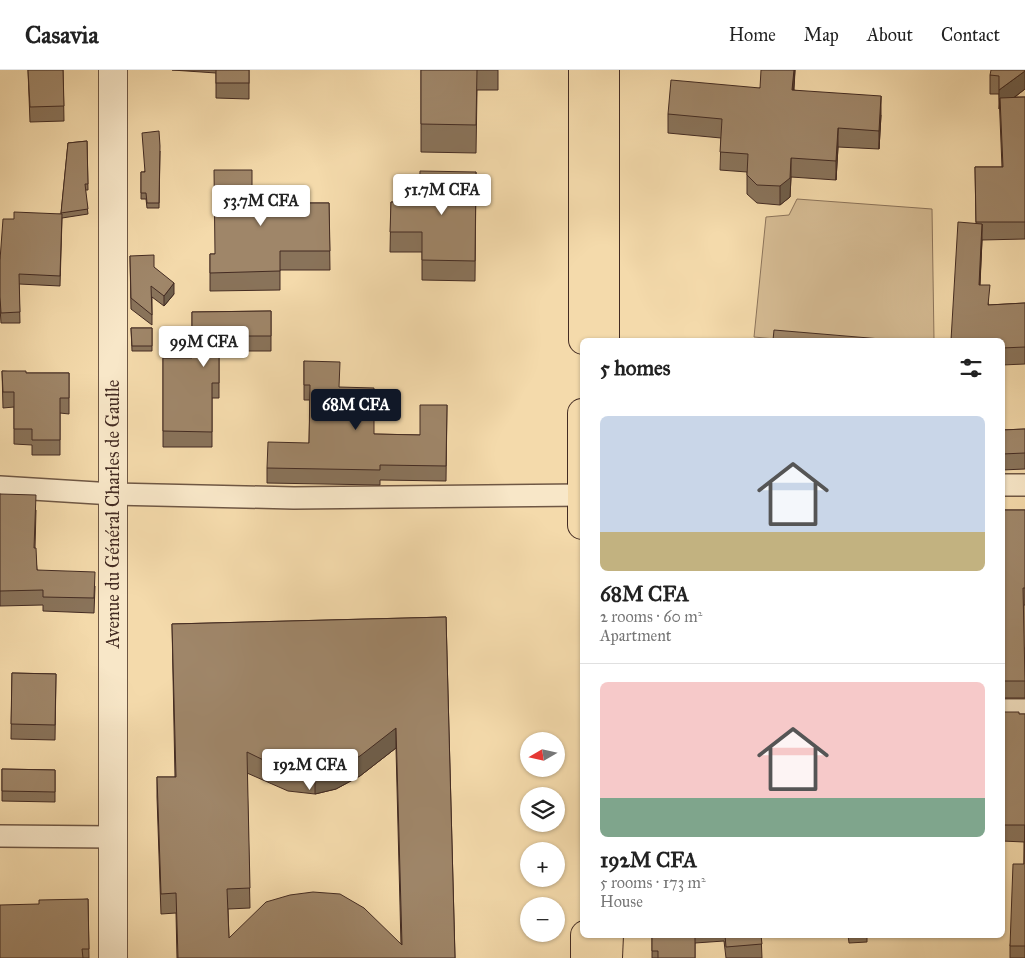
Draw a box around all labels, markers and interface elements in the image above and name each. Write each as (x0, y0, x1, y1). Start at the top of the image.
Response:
text: Casavia (25, 20, 99, 50)
text: Home (729, 24, 776, 46)
text: Map (804, 24, 839, 46)
text: About (867, 24, 913, 46)
text: Contact (941, 24, 1000, 46)
pin: 51.7M CFA (385, 174, 499, 216)
text: 51.7M CFA (404, 180, 480, 199)
pin: 53.7M CFA (204, 184, 318, 227)
text: 53.7M CFA (223, 191, 299, 210)
pin: 99M CFA (158, 326, 250, 368)
text: 99M CFA (170, 332, 238, 351)
icon: filters (957, 354, 985, 382)
text: 5 homes (600, 355, 671, 381)
street label: Avenue du Général Charles de Gaulle (102, 380, 124, 649)
pin: 68M CFA (310, 388, 402, 431)
text: 68M CFA (322, 395, 390, 414)
icon: home (748, 449, 838, 539)
text: 68M CFA (600, 581, 689, 607)
text: 2 rooms · 60 m² (600, 607, 702, 626)
text: Apartment (600, 626, 672, 645)
icon: home (748, 714, 838, 804)
north arrow (520, 732, 565, 778)
map controls (520, 732, 565, 942)
pin: 192M CFA (258, 748, 362, 791)
text: 192M CFA (273, 755, 347, 774)
button: layers (520, 787, 565, 832)
button: + (520, 842, 565, 887)
text: 192M CFA (600, 847, 697, 873)
text: 5 rooms · 173 m² (600, 873, 706, 892)
text: House (600, 892, 643, 911)
button: − (520, 897, 565, 942)

